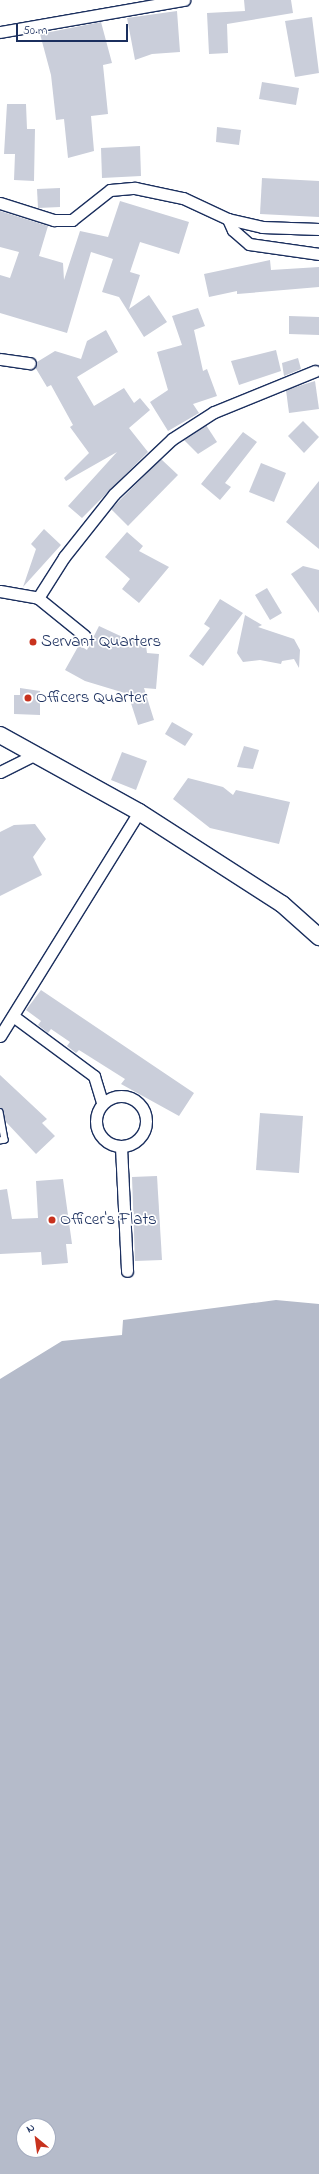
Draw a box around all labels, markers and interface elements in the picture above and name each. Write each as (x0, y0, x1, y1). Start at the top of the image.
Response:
scale bar (18, 16, 130, 42)
text: 50 m (23, 22, 47, 40)
place label: Servant Quarters (41, 632, 161, 652)
marker: Servant Quarters (28, 637, 38, 647)
place label: Officers Quarter (36, 688, 147, 708)
marker: Officers Quarter (23, 693, 33, 703)
place label: Officer's Flats (60, 1210, 157, 1230)
marker: Officer's Flats (47, 1215, 57, 1225)
north arrow (16, 2118, 56, 2158)
text: N (24, 2120, 38, 2137)

